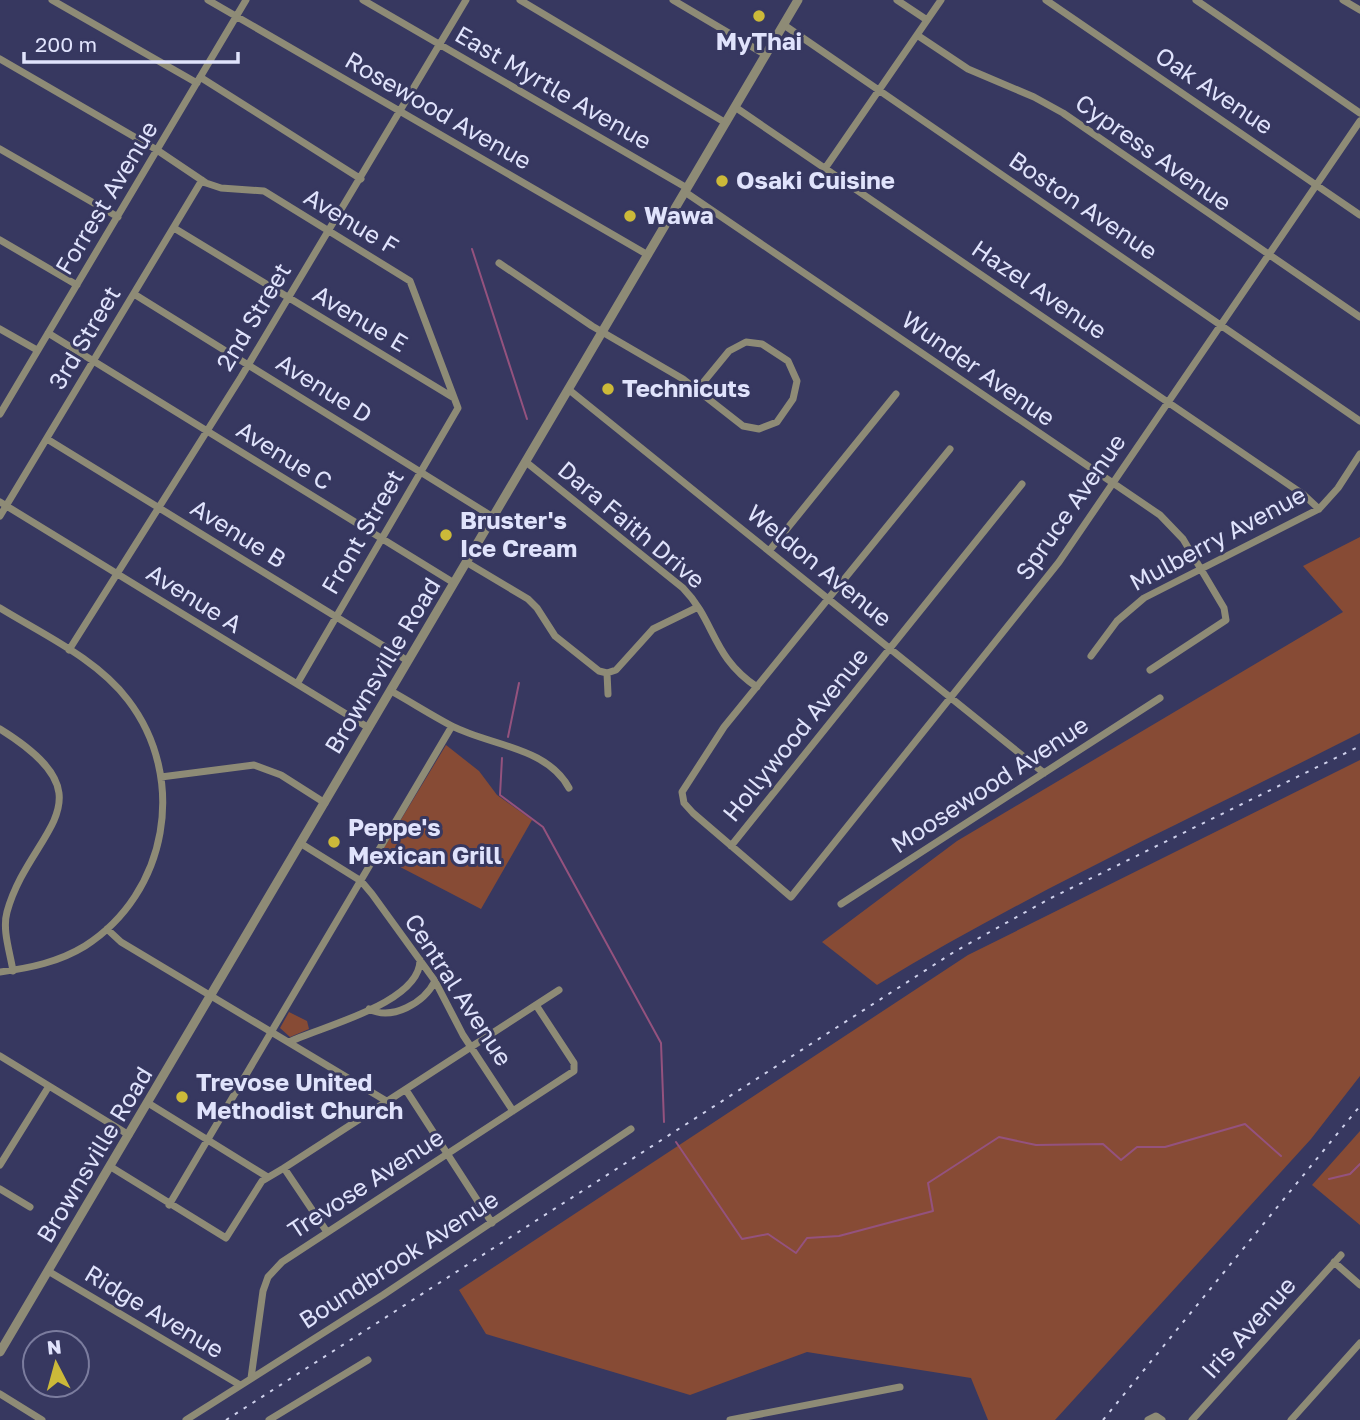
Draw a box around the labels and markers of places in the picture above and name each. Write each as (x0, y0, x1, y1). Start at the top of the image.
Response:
marker: MyThai (751, 8, 767, 24)
place label: MyThai (716, 26, 802, 55)
place label: Osaki Cuisine (736, 165, 895, 194)
marker: Osaki Cuisine (714, 173, 730, 189)
place label: Wawa (644, 200, 714, 229)
marker: Wawa (622, 208, 638, 224)
place label: Technicuts (622, 373, 750, 402)
marker: Technicuts (600, 381, 616, 397)
place label: Bruster's Ice Cream (460, 505, 577, 562)
marker: Bruster's Ice Cream (438, 527, 454, 543)
place label: Peppe's Mexican Grill (348, 812, 501, 869)
marker: Peppe's Mexican Grill (326, 834, 342, 850)
place label: Trevose United Methodist Church (196, 1067, 403, 1124)
marker: Trevose United Methodist Church (174, 1089, 190, 1105)

